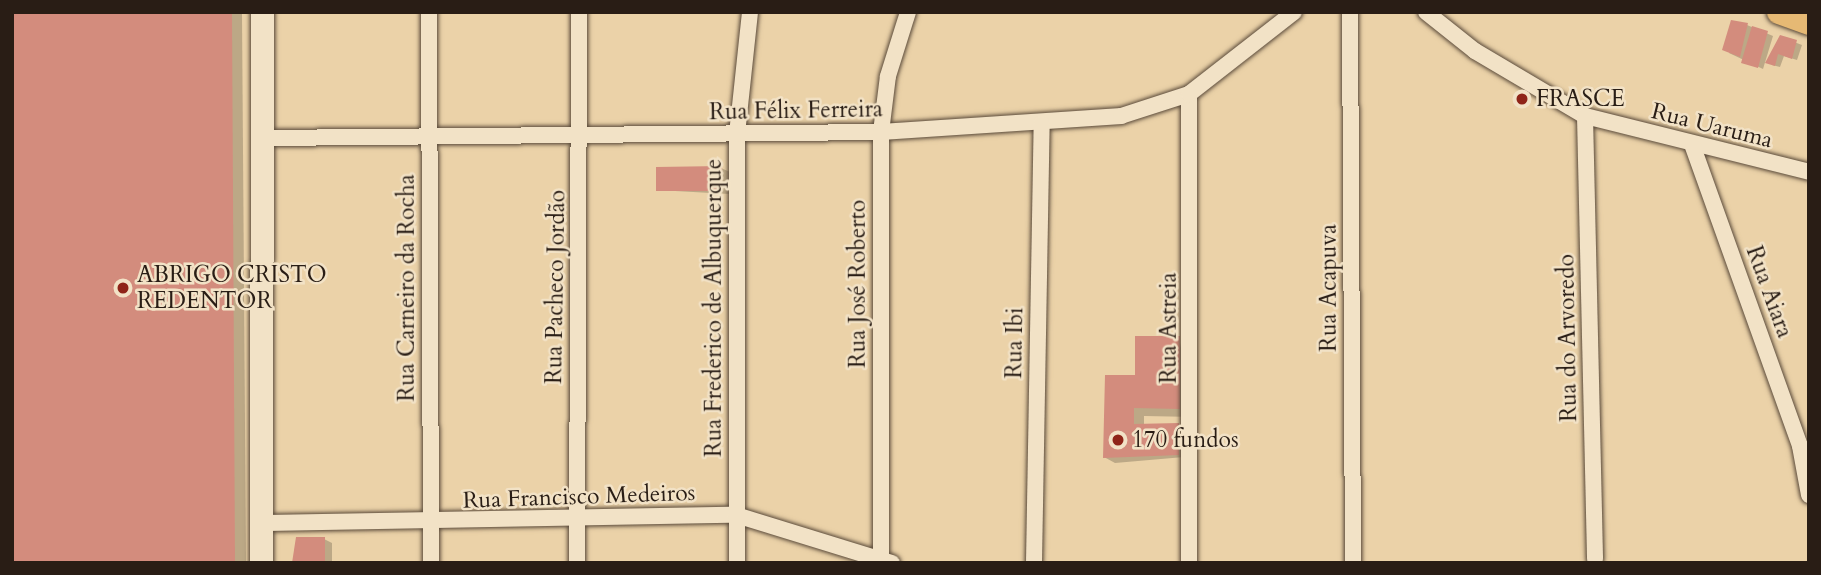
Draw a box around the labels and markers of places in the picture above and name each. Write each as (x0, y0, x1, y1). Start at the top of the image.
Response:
place label: FRASCE (1536, 85, 1625, 113)
marker: FRASCE (1514, 91, 1530, 107)
place label: ABRIGO CRISTO REDENTOR (137, 261, 327, 315)
marker: ABRIGO CRISTO REDENTOR (115, 280, 131, 296)
place label: 170 fundos (1132, 426, 1239, 454)
marker: 170 fundos (1110, 432, 1126, 448)

